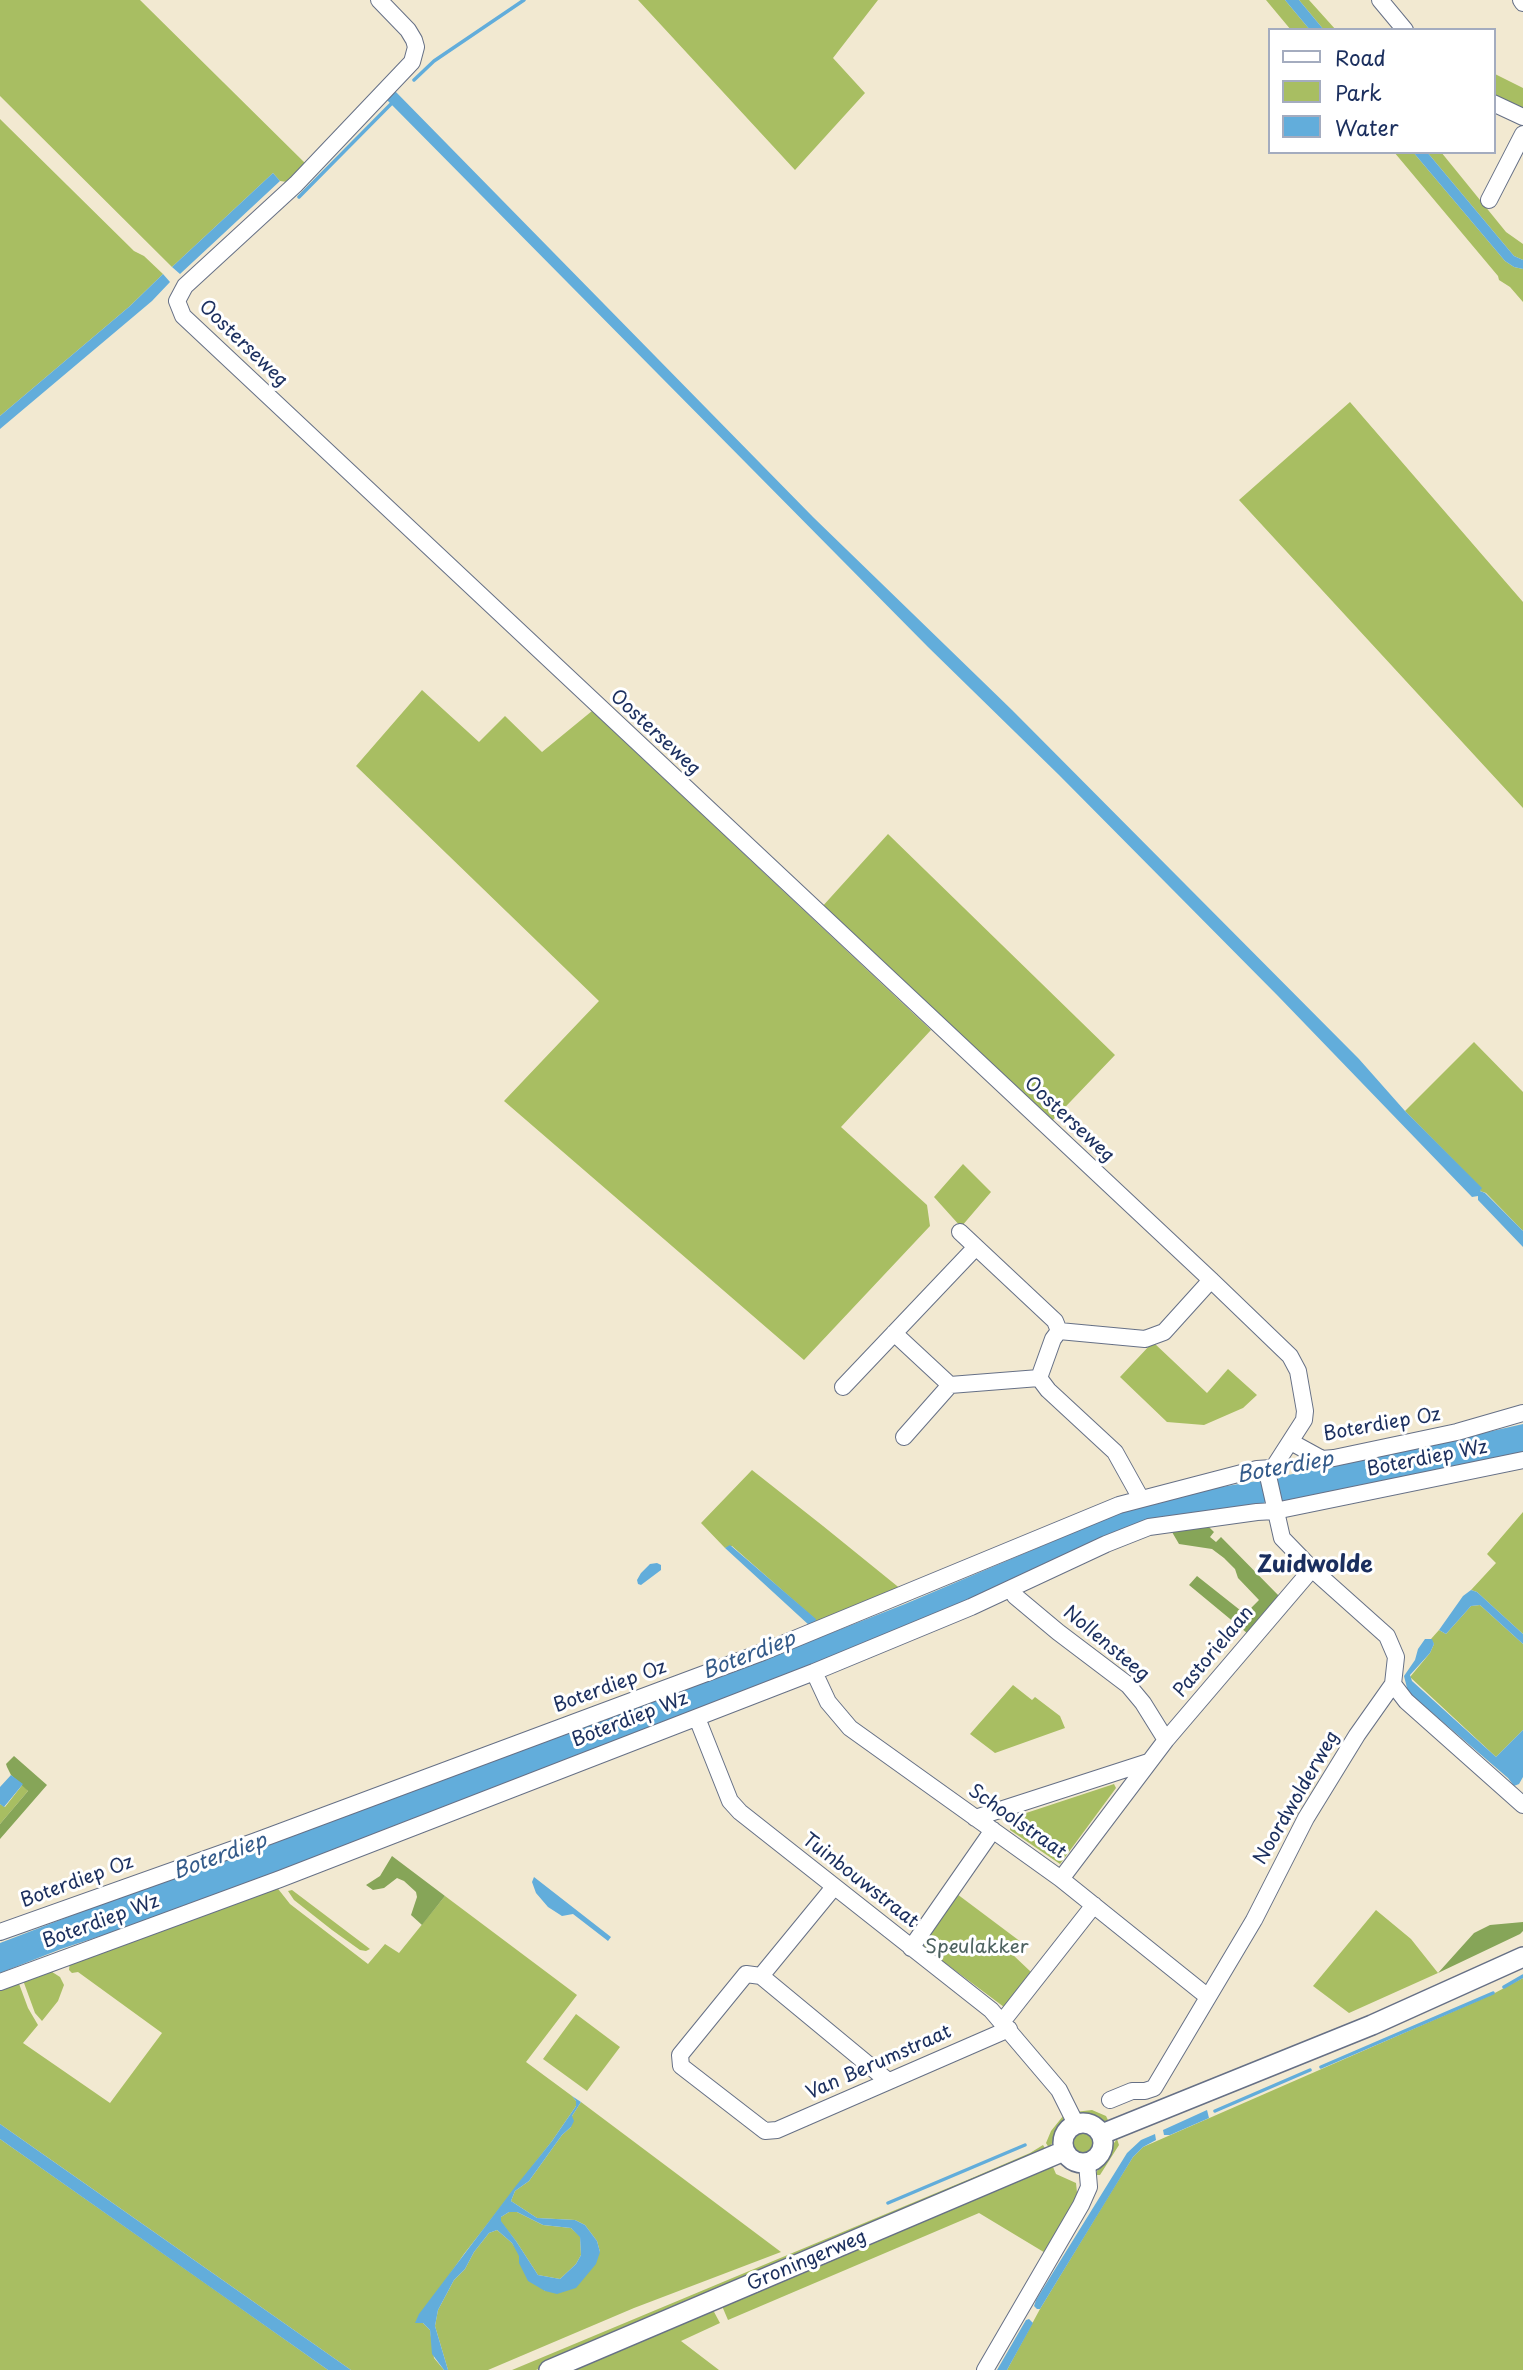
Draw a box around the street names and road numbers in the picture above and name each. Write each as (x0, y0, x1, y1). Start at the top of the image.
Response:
street label: Oosterseweg (194, 296, 292, 392)
street label: Oosterseweg (605, 685, 705, 781)
street label: Oosterseweg (1019, 1072, 1119, 1168)
street label: Boterdiep Oz (1322, 1403, 1442, 1447)
street label: Boterdiep Wz (1365, 1436, 1489, 1482)
street label: Nollensteeg (1058, 1601, 1154, 1687)
street label: Pastorielaan (1169, 1602, 1259, 1702)
street label: Boterdiep Oz (550, 1656, 670, 1718)
street label: Boterdiep Wz (569, 1687, 691, 1753)
street label: Noordwolderweg (1249, 1727, 1345, 1869)
street label: Schoolstraat (964, 1780, 1070, 1864)
street label: Tuinbouwstraat (797, 1829, 923, 1933)
street label: Boterdiep Oz (17, 1851, 137, 1913)
street label: Boterdiep Wz (40, 1890, 162, 1954)
street label: Van Berumstraat (803, 2021, 955, 2105)
street label: Groningerweg (744, 2226, 870, 2296)

